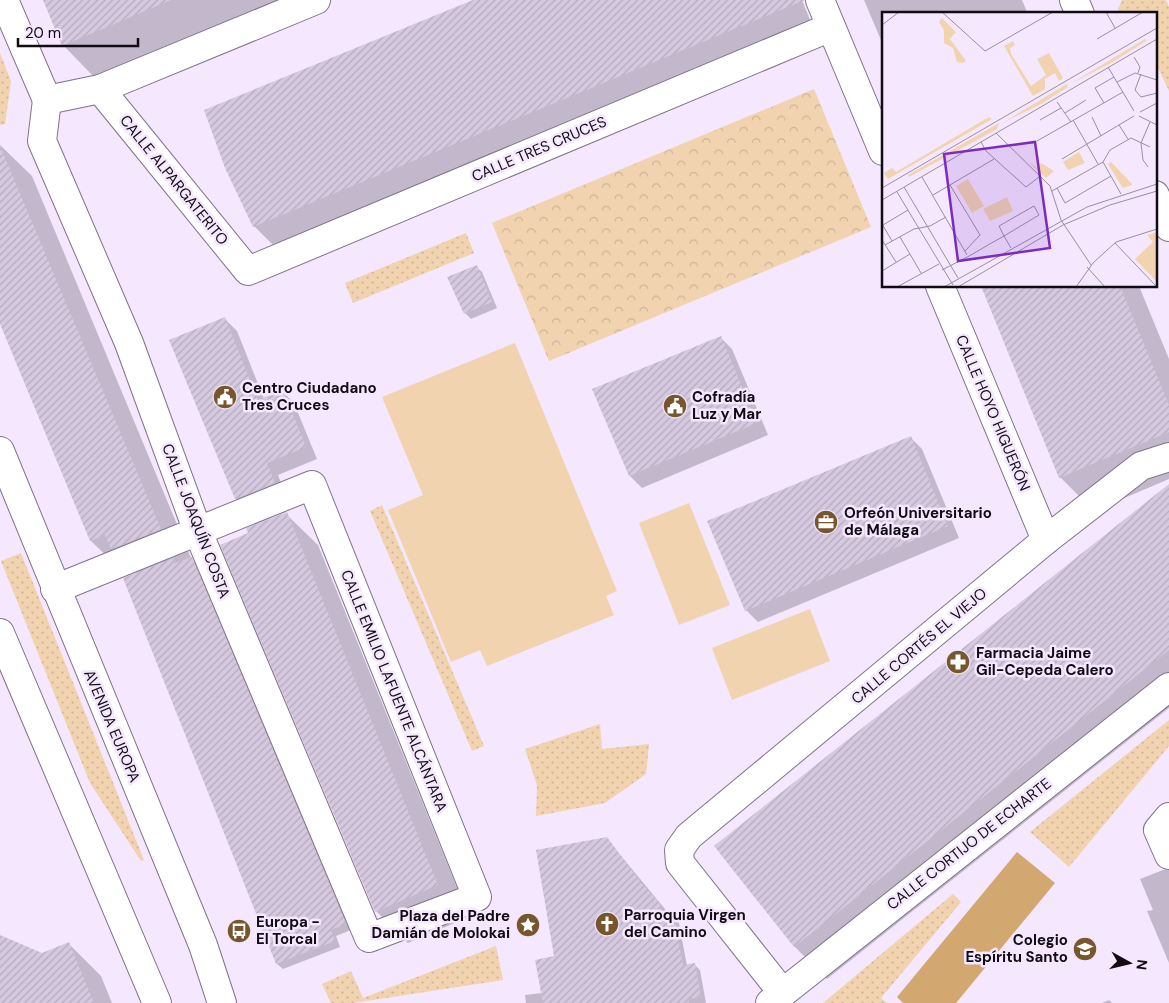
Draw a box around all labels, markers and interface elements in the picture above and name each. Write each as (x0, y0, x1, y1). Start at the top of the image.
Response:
inset map (882, 12, 1156, 288)
scale bar (18, 15, 138, 47)
text: 20 m (25, 23, 61, 43)
street label: CALLE ALPARGATERITO (115, 111, 233, 249)
street label: CALLE TRES CRUCES (469, 111, 610, 186)
street label: CALLE HOYO HIGUERÓN (951, 332, 1035, 494)
place label: Centro Ciudadano Tres Cruces (242, 378, 377, 415)
public building icon: Centro Ciudadano Tres Cruces (212, 384, 238, 410)
place label: Cofradía Luz y Mar (692, 387, 761, 424)
public building icon: Cofradía Luz y Mar (662, 393, 688, 419)
street label: CALLE JOAQUÍN COSTA (157, 441, 235, 601)
place label: Orfeón Universitario de Málaga (844, 503, 992, 540)
office icon: Orfeón Universitario de Málaga (813, 509, 839, 535)
street label: CALLE EMILIO LAFUENTE ALCÁNTARA (336, 567, 452, 815)
street label: CALLE CORTÉS EL VIEJO (847, 583, 991, 709)
place label: Farmacia Jaime Gil-Cepeda Calero (976, 643, 1114, 680)
pharmacy icon: Farmacia Jaime Gil-Cepeda Calero (945, 649, 971, 675)
street label: AVENIDA EUROPA (79, 667, 145, 785)
street label: CALLE CORTIJO DE ECHARTE (883, 774, 1055, 914)
place label: Parroquia Virgen del Camino (624, 905, 746, 942)
place label: Plaza del Padre Damián de Molokai (372, 906, 510, 943)
church icon: Parroquia Virgen del Camino (594, 911, 620, 937)
place label: Europa - El Torcal (256, 912, 320, 949)
place icon: Plaza del Padre Damián de Molokai (515, 912, 541, 938)
bus stop icon: Europa - El Torcal (226, 918, 252, 944)
place label: Colegio Espíritu Santo (965, 930, 1068, 967)
school or university icon: Colegio Espíritu Santo (1072, 936, 1098, 962)
north arrow (1104, 938, 1154, 988)
text: N (1132, 958, 1151, 971)

